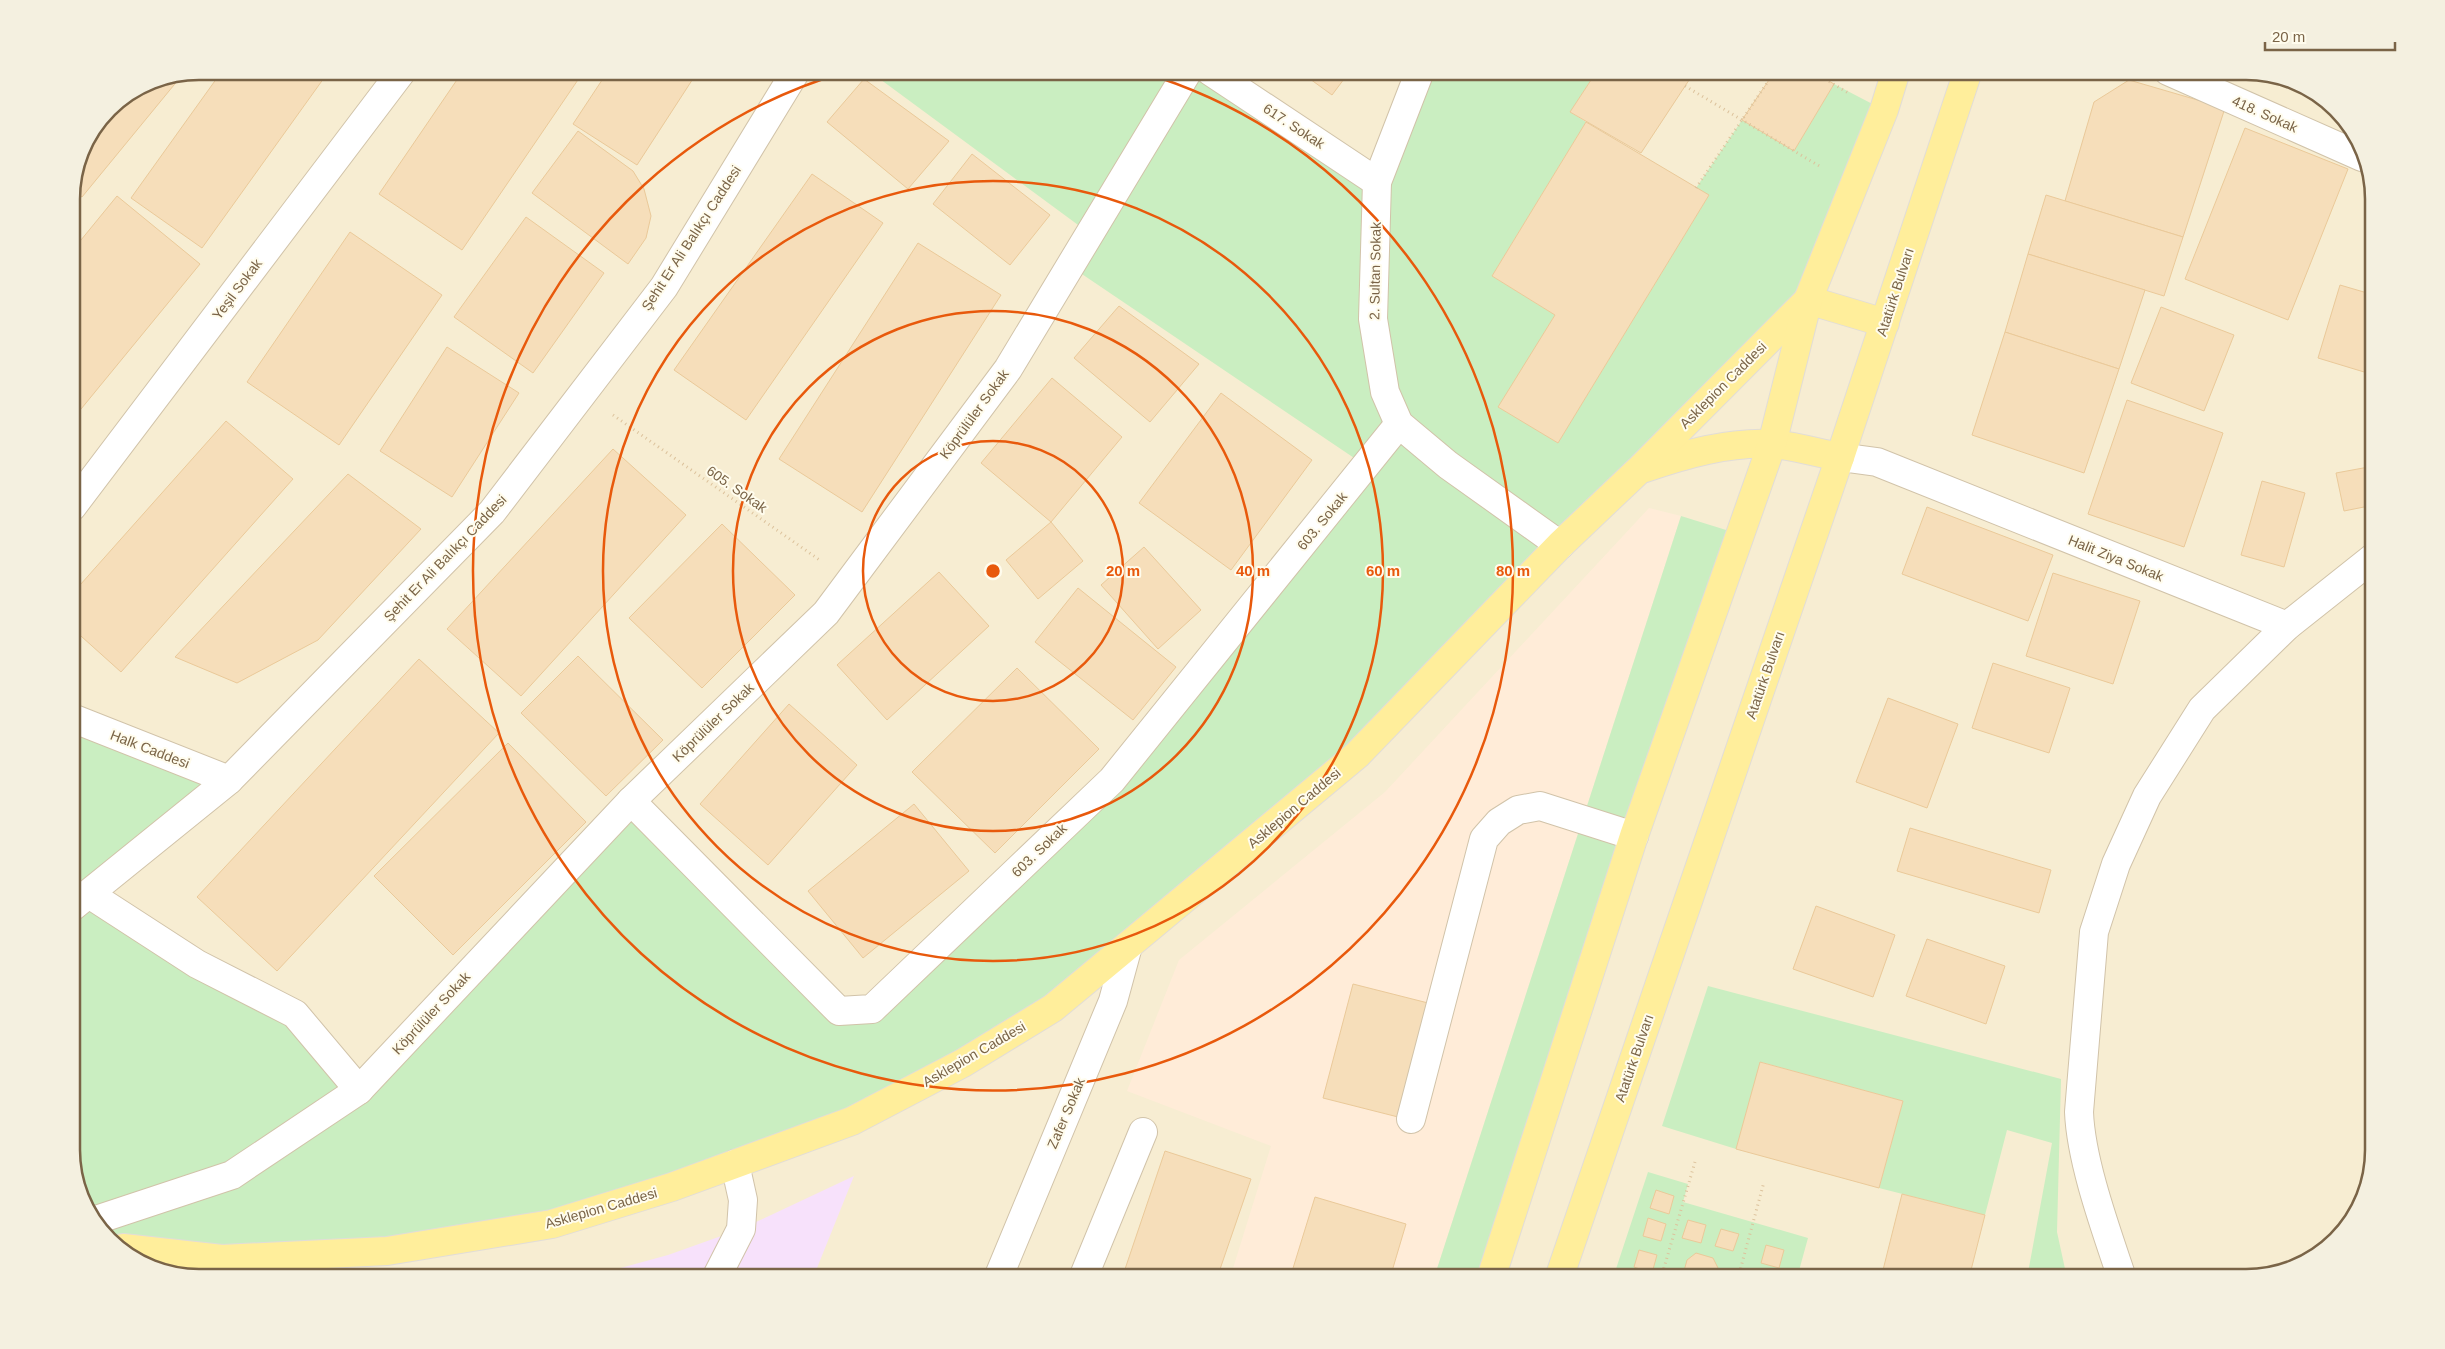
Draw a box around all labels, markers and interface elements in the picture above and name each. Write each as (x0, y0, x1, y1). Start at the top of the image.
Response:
scale bar (2265, 20, 2395, 52)
text: 20 m (2272, 28, 2305, 45)
street label: 418. Sokak (2230, 92, 2301, 136)
street label: 617. Sokak (1260, 100, 1329, 152)
street label: Şehit Er Ali Balıkçı Caddesi (638, 163, 744, 313)
street label: 2. Sultan Sokak (1366, 221, 1384, 320)
street label: Atatürk Bulvarı (1873, 246, 1917, 338)
street label: Yeşil Sokak (209, 255, 266, 323)
street label: Asklepion Caddesi (1676, 338, 1770, 432)
street label: Köprülüler Sokak (936, 365, 1012, 462)
street label: 605. Sokak (704, 462, 771, 516)
street label: 603. Sokak (1294, 488, 1351, 553)
street label: Şehit Er Ali Balıkçı Caddesi (380, 491, 510, 625)
street label: Halit Ziya Sokak (2066, 532, 2167, 585)
centre of rings (984, 562, 1002, 580)
text: 20 m (1106, 562, 1140, 579)
text: 40 m (1236, 562, 1270, 579)
text: 60 m (1366, 562, 1400, 579)
text: 80 m (1496, 562, 1530, 579)
street label: Atatürk Bulvarı (1742, 629, 1788, 721)
street label: Köprülüler Sokak (669, 679, 758, 765)
street label: Halk Caddesi (108, 727, 192, 771)
street label: Asklepion Caddesi (1244, 765, 1344, 851)
street label: 603. Sokak (1008, 819, 1070, 880)
street label: Köprülüler Sokak (389, 968, 474, 1057)
street label: Atatürk Bulvarı (1611, 1012, 1657, 1104)
street label: Asklepion Caddesi (920, 1018, 1028, 1090)
street label: Zafer Sokak (1044, 1074, 1088, 1151)
street label: Asklepion Caddesi (543, 1184, 659, 1232)

